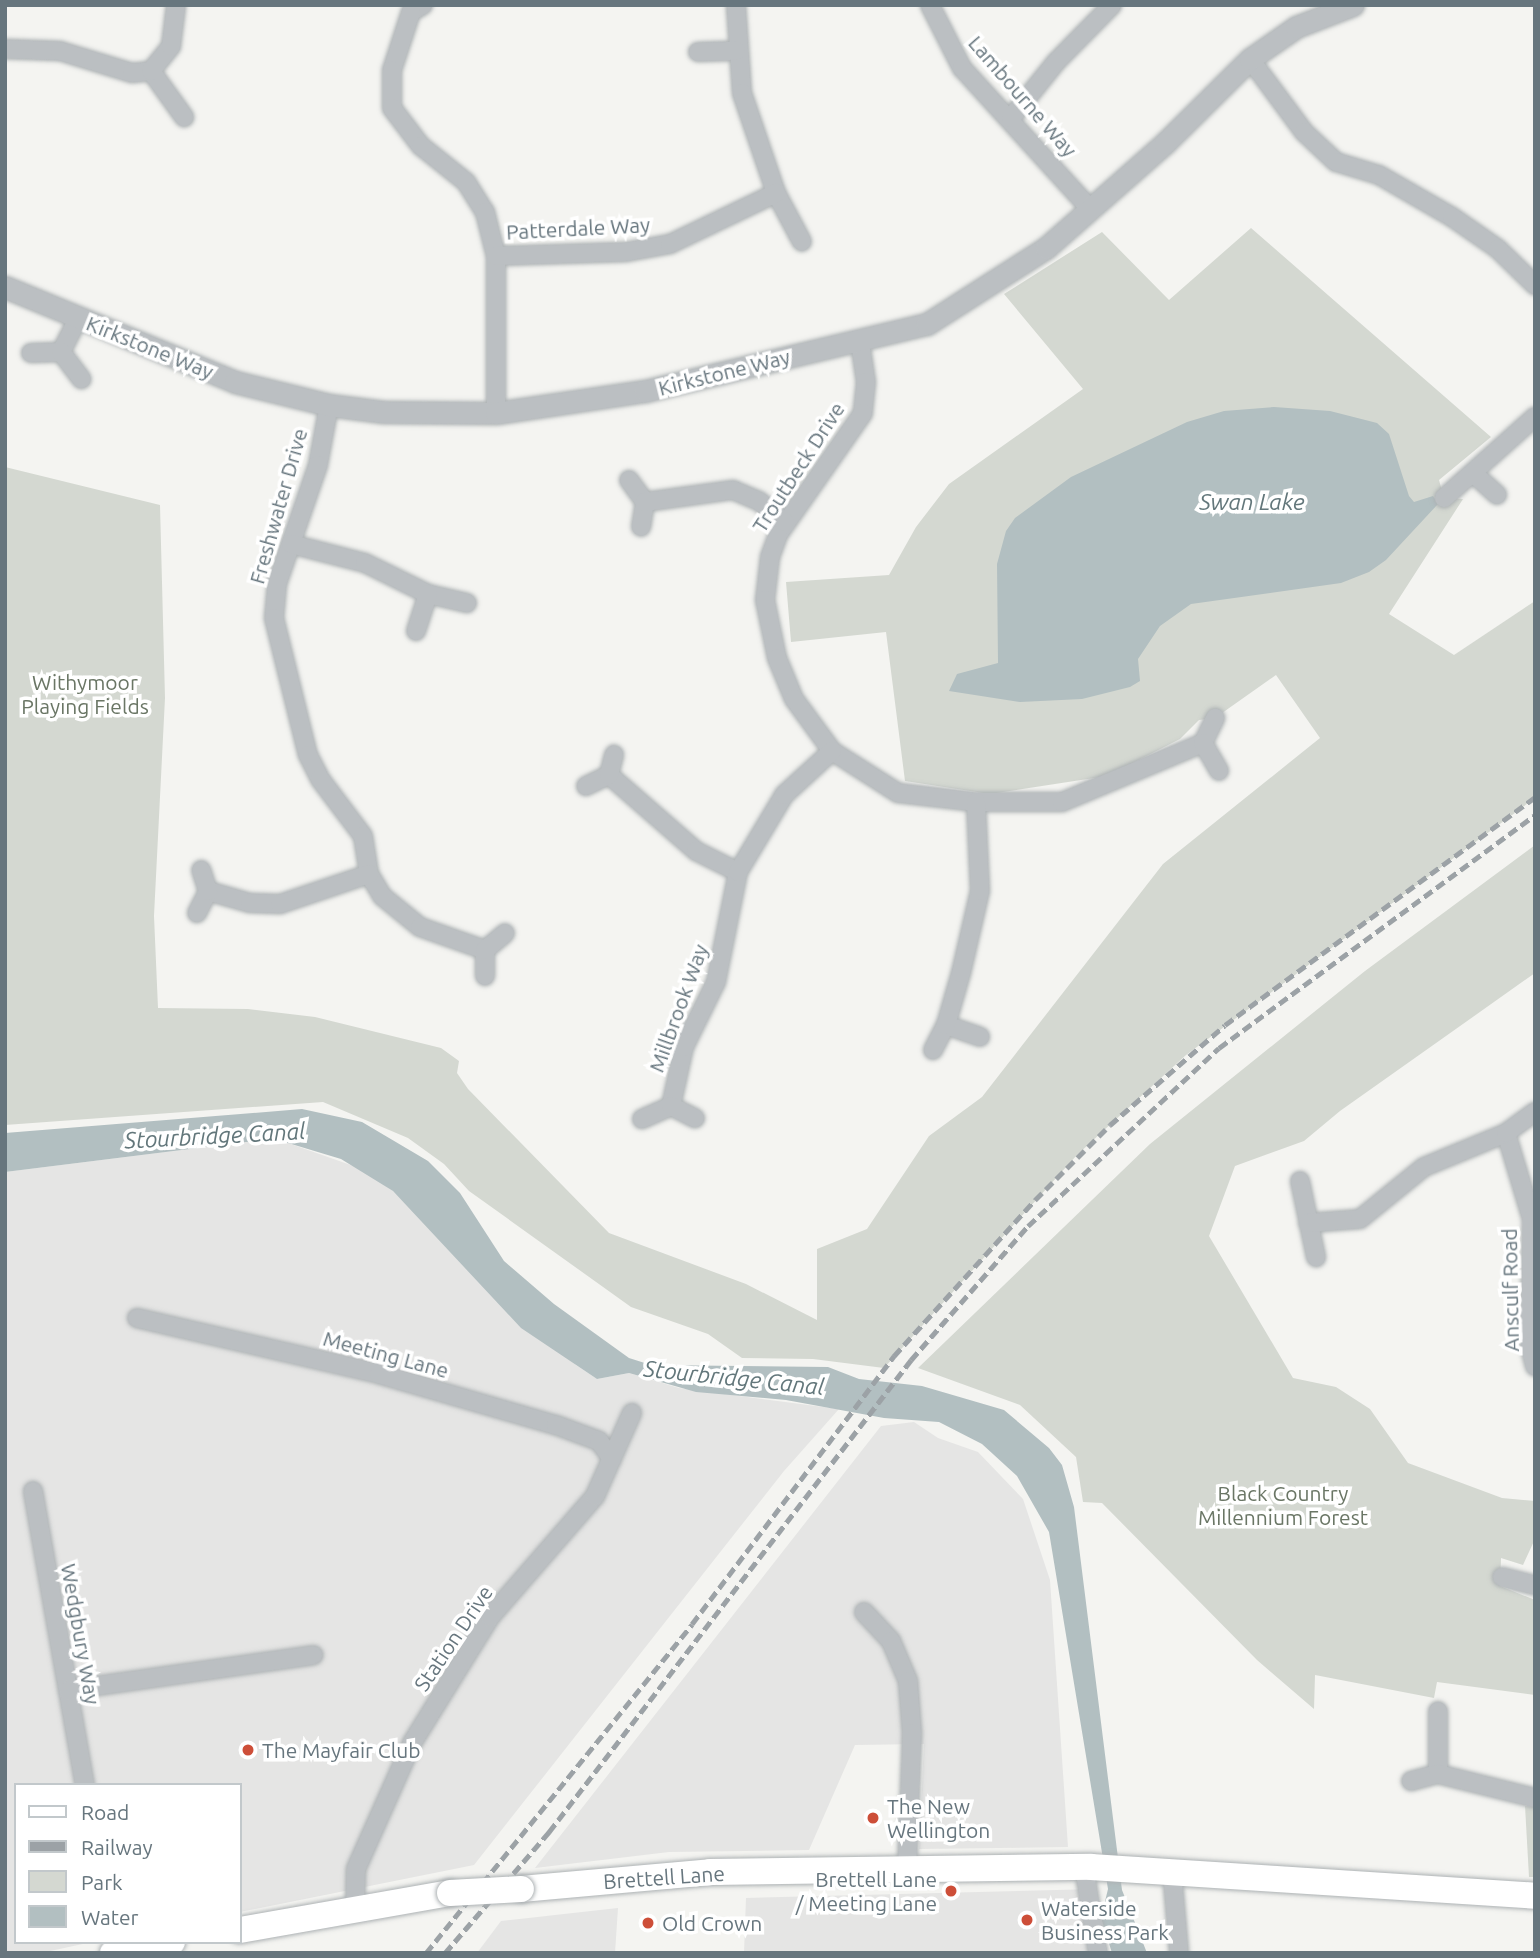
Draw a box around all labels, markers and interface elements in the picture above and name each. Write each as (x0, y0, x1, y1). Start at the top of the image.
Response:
street label: Lambourne Way (963, 30, 1083, 162)
street label: Patterdale Way (505, 212, 651, 244)
street label: Kirkstone Way (83, 310, 217, 384)
street label: Kirkstone Way (656, 343, 792, 401)
street label: Troutbeck Drive (747, 397, 849, 537)
street label: Freshwater Drive (244, 425, 312, 587)
water label: Swan Lake (1199, 488, 1305, 516)
park label: Withymoor Playing Fields (21, 669, 149, 719)
street label: Millbrook Way (643, 941, 713, 1075)
water label: Stourbridge Canal (124, 1117, 306, 1155)
street label: Ansculf Road (1496, 1228, 1524, 1352)
street label: Meeting Lane (321, 1325, 451, 1383)
water label: Stourbridge Canal (642, 1355, 826, 1401)
park label: Black Country Millennium Forest (1198, 1480, 1368, 1530)
street label: Wedgbury Way (56, 1562, 106, 1706)
street label: Station Drive (408, 1580, 498, 1696)
place label: The Mayfair Club (262, 1737, 421, 1763)
marker: The Mayfair Club (240, 1742, 256, 1758)
legend (14, 1783, 242, 1944)
place label: The New Wellington (887, 1793, 990, 1843)
text: Road (81, 1800, 129, 1824)
marker: The New Wellington (865, 1810, 881, 1826)
text: Railway (81, 1835, 153, 1859)
street label: Brettell Lane (602, 1860, 726, 1894)
place label: Brettell Lane / Meeting Lane (796, 1866, 937, 1916)
text: Park (81, 1870, 123, 1894)
marker: Brettell Lane / Meeting Lane (943, 1883, 959, 1899)
place label: Waterside Business Park (1041, 1895, 1169, 1945)
text: Water (81, 1905, 139, 1929)
place label: Old Crown (662, 1910, 762, 1936)
marker: Waterside Business Park (1019, 1912, 1035, 1928)
marker: Old Crown (640, 1915, 656, 1931)

